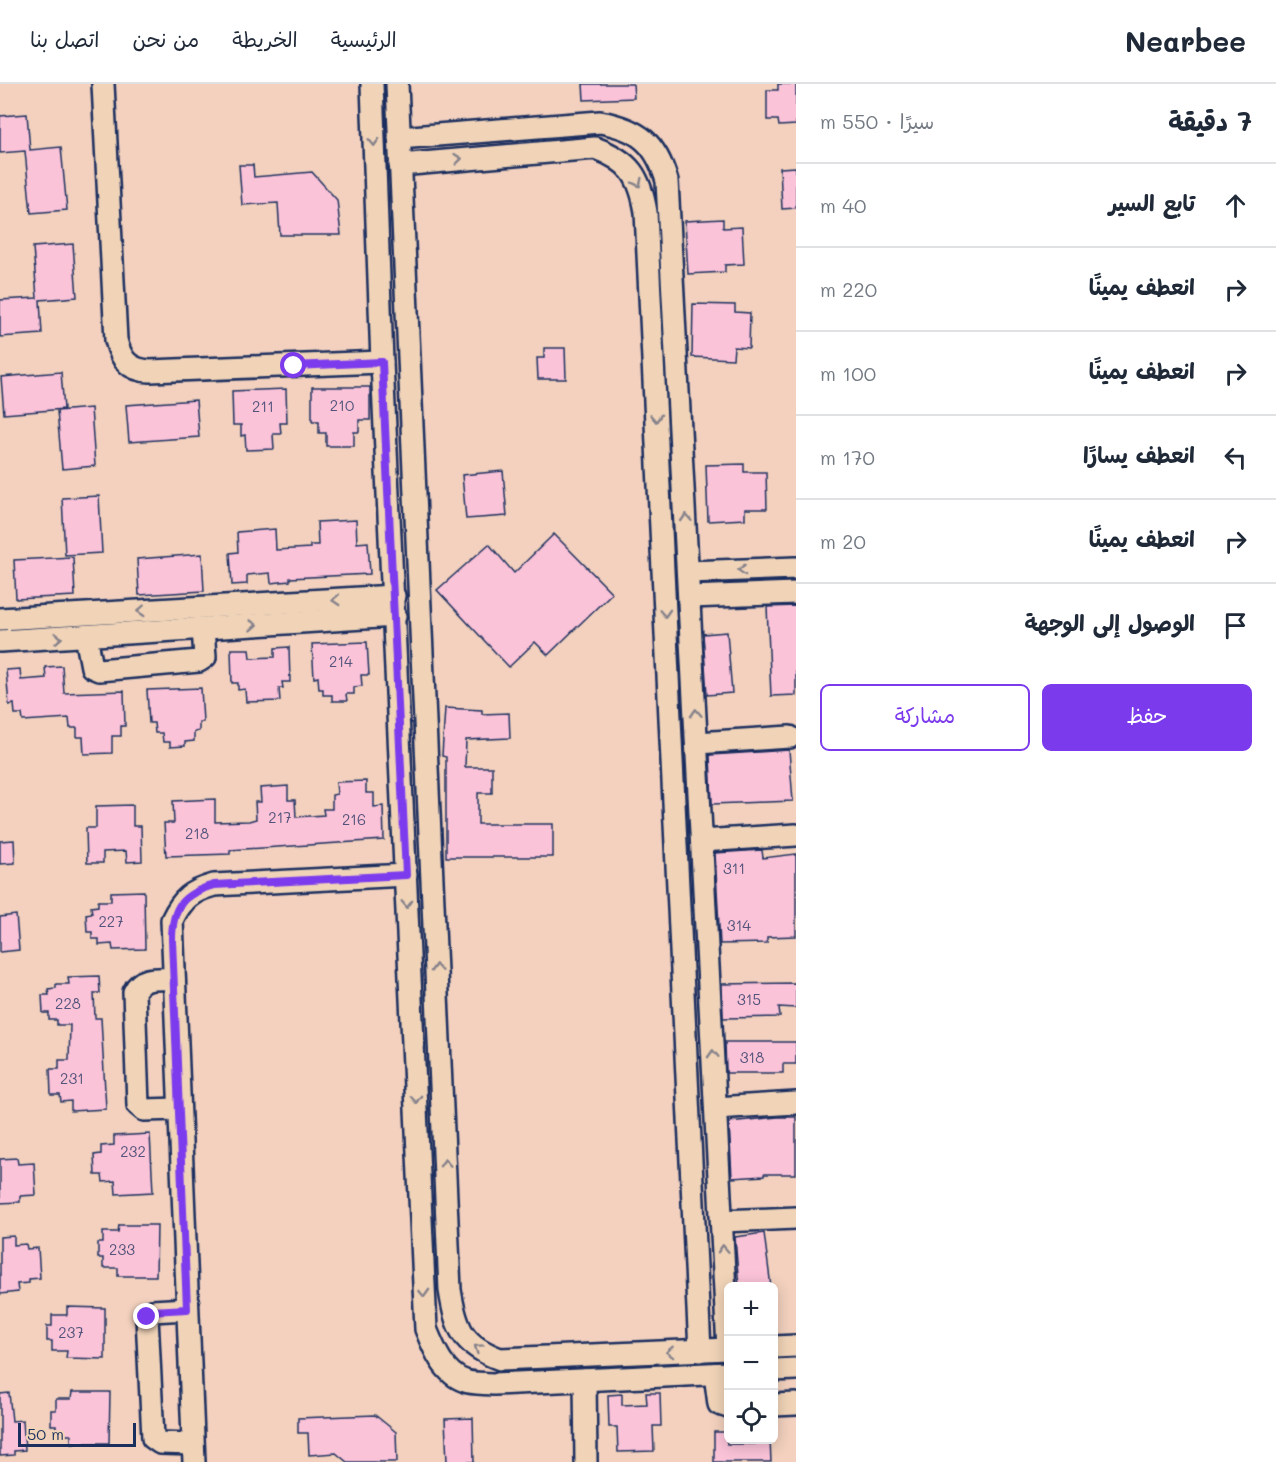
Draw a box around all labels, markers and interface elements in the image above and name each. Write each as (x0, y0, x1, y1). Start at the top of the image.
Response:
text: Nearbee (1125, 23, 1246, 59)
text: اتصل بنا (30, 25, 100, 52)
text: من نحن (133, 25, 199, 52)
text: الخريطة (232, 25, 298, 52)
text: الرئيسية (331, 25, 397, 52)
text: 7 دقيقة (1168, 104, 1252, 138)
text: سيرًا · 550 m (820, 108, 934, 134)
one-way arrow (368, 138, 380, 147)
one-way arrow (454, 153, 463, 166)
one-way arrow (631, 176, 642, 187)
text: تابع السير (1109, 188, 1195, 217)
icon: ahead (1219, 189, 1252, 222)
text: 40 m (820, 192, 866, 218)
text: انعطف يمينًا (1089, 272, 1195, 301)
icon: right (1219, 273, 1252, 306)
text: 220 m (820, 276, 877, 302)
route start (280, 352, 306, 378)
text: انعطف يمينًا (1089, 356, 1195, 385)
icon: right (1219, 357, 1252, 390)
text: 100 m (820, 360, 876, 386)
house number: 210 (330, 395, 354, 415)
house number: 211 (252, 396, 274, 416)
one-way arrow (650, 414, 662, 423)
text: انعطف يسارًا (1083, 440, 1195, 469)
icon: left (1219, 441, 1252, 474)
text: 170 m (820, 444, 875, 470)
one-way arrow (679, 513, 692, 522)
text: انعطف يمينًا (1089, 524, 1195, 553)
icon: right (1219, 525, 1252, 558)
text: 20 m (820, 528, 866, 554)
one-way arrow (738, 563, 747, 576)
one-way arrow (331, 593, 340, 606)
one-way arrow (137, 604, 146, 617)
one-way arrow (659, 608, 672, 617)
text: الوصول إلى الوجهة (1024, 608, 1195, 637)
icon: arrive (1219, 609, 1252, 642)
one-way arrow (248, 619, 257, 632)
one-way arrow (54, 631, 63, 644)
house number: 214 (329, 651, 353, 671)
button: مشاركة (820, 684, 1030, 751)
button: حفظ (1042, 684, 1252, 751)
one-way arrow (689, 708, 702, 717)
house number: 217 (268, 807, 292, 827)
house number: 216 (342, 809, 366, 829)
house number: 218 (185, 823, 209, 843)
house number: 311 (723, 858, 745, 878)
one-way arrow (401, 899, 414, 908)
house number: 227 (98, 911, 124, 931)
house number: 314 (727, 915, 751, 935)
one-way arrow (430, 964, 442, 973)
house number: 315 (737, 989, 761, 1009)
house number: 228 (55, 993, 81, 1013)
house number: 318 (740, 1047, 764, 1067)
one-way arrow (707, 1050, 720, 1059)
house number: 231 (60, 1068, 84, 1088)
one-way arrow (409, 1094, 422, 1103)
house number: 232 (120, 1141, 146, 1161)
one-way arrow (438, 1159, 451, 1168)
house number: 233 (109, 1239, 135, 1259)
one-way arrow (717, 1244, 730, 1253)
map controls (724, 1282, 778, 1444)
button: + (724, 1282, 778, 1336)
one-way arrow (417, 1289, 430, 1298)
route end (133, 1303, 159, 1329)
house number: 237 (58, 1322, 84, 1342)
button: − (724, 1336, 778, 1390)
one-way arrow (474, 1345, 485, 1356)
one-way arrow (666, 1345, 675, 1358)
button: locate (724, 1390, 778, 1444)
scale bar (18, 1420, 136, 1448)
text: 50 m (27, 1423, 64, 1444)

